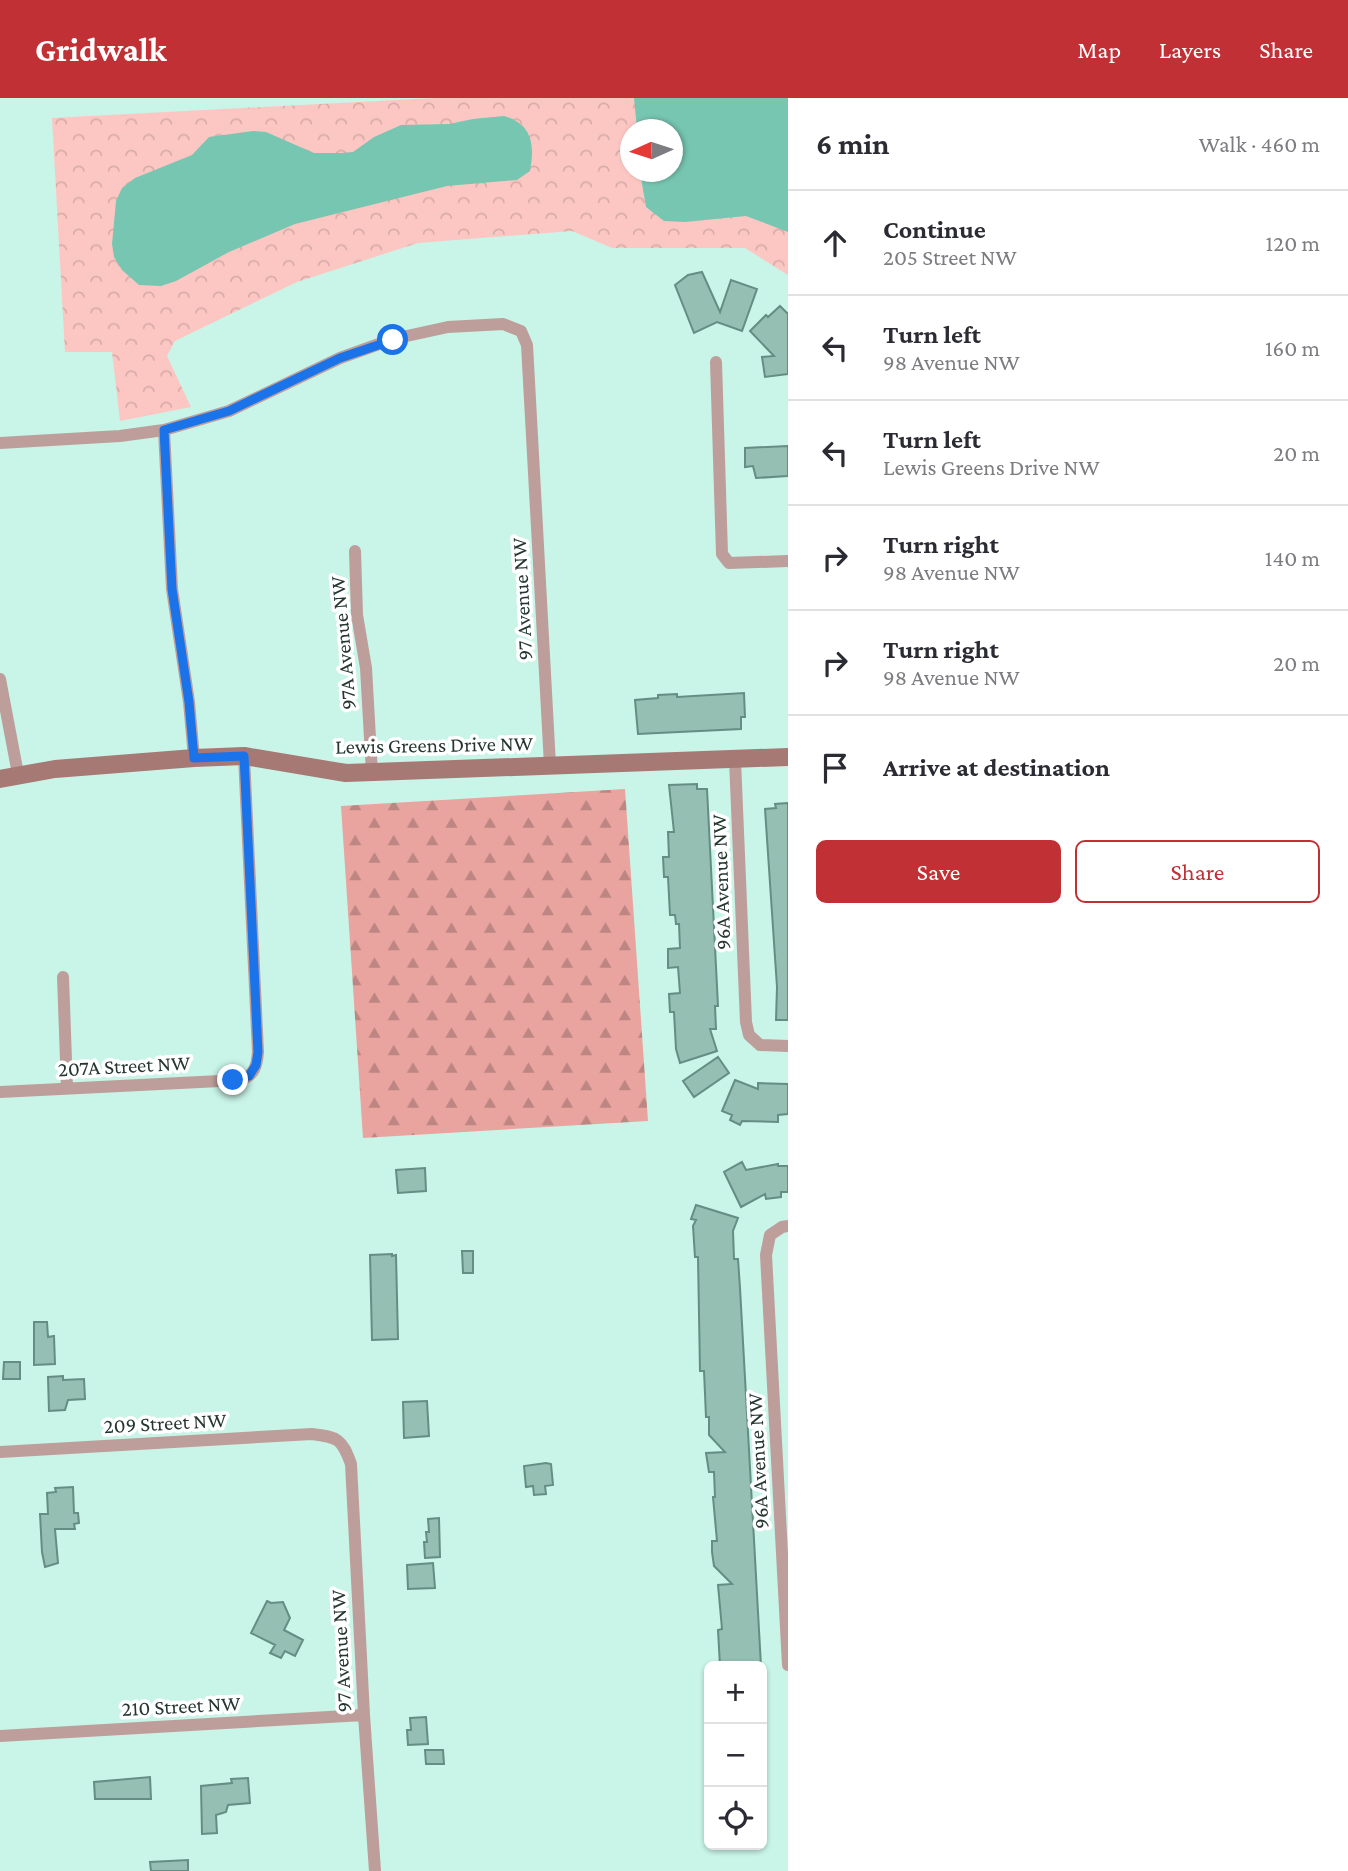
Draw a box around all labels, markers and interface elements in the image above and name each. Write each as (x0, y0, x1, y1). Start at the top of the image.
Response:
text: Gridwalk (35, 31, 167, 68)
text: Map (1077, 36, 1121, 63)
text: Layers (1159, 36, 1221, 63)
text: Share (1259, 36, 1313, 63)
north arrow (620, 119, 683, 182)
text: 6 min (816, 127, 889, 160)
text: Walk · 460 m (1199, 131, 1320, 157)
text: Continue (883, 215, 986, 244)
icon: ahead (816, 224, 854, 262)
text: 120 m (1266, 230, 1320, 256)
text: 205 Street NW (883, 244, 1017, 270)
text: Turn left (883, 320, 981, 349)
route start (377, 324, 408, 355)
icon: left (816, 329, 854, 367)
text: 160 m (1265, 335, 1320, 361)
text: 98 Avenue NW (883, 349, 1020, 375)
text: Turn left (883, 425, 981, 454)
icon: left (816, 434, 854, 472)
text: 20 m (1273, 440, 1320, 466)
text: Lewis Greens Drive NW (883, 454, 1100, 480)
text: Turn right (883, 530, 999, 559)
street label: 97 Avenue NW (507, 536, 537, 661)
icon: right (816, 539, 854, 577)
text: 140 m (1265, 545, 1320, 571)
text: 98 Avenue NW (883, 559, 1020, 585)
street label: 97A Avenue NW (325, 575, 361, 711)
text: Turn right (883, 635, 999, 664)
icon: right (816, 644, 854, 682)
text: 20 m (1273, 650, 1320, 676)
text: 98 Avenue NW (883, 664, 1020, 690)
street label: Lewis Greens Drive NW (335, 731, 534, 759)
icon: arrive (816, 749, 854, 787)
text: Arrive at destination (883, 753, 1110, 782)
street label: 96A Avenue NW (707, 813, 735, 950)
button: Save (816, 840, 1061, 903)
button: Share (1075, 840, 1320, 903)
street label: 207A Street NW (57, 1051, 191, 1081)
route end (217, 1064, 248, 1095)
street label: 96A Avenue NW (742, 1392, 774, 1530)
street label: 209 Street NW (103, 1408, 228, 1438)
street label: 97 Avenue NW (326, 1588, 356, 1713)
map controls (704, 1661, 767, 1850)
button: + (704, 1661, 767, 1724)
street label: 210 Street NW (121, 1691, 242, 1721)
button: − (704, 1724, 767, 1787)
button: locate (704, 1787, 767, 1850)

